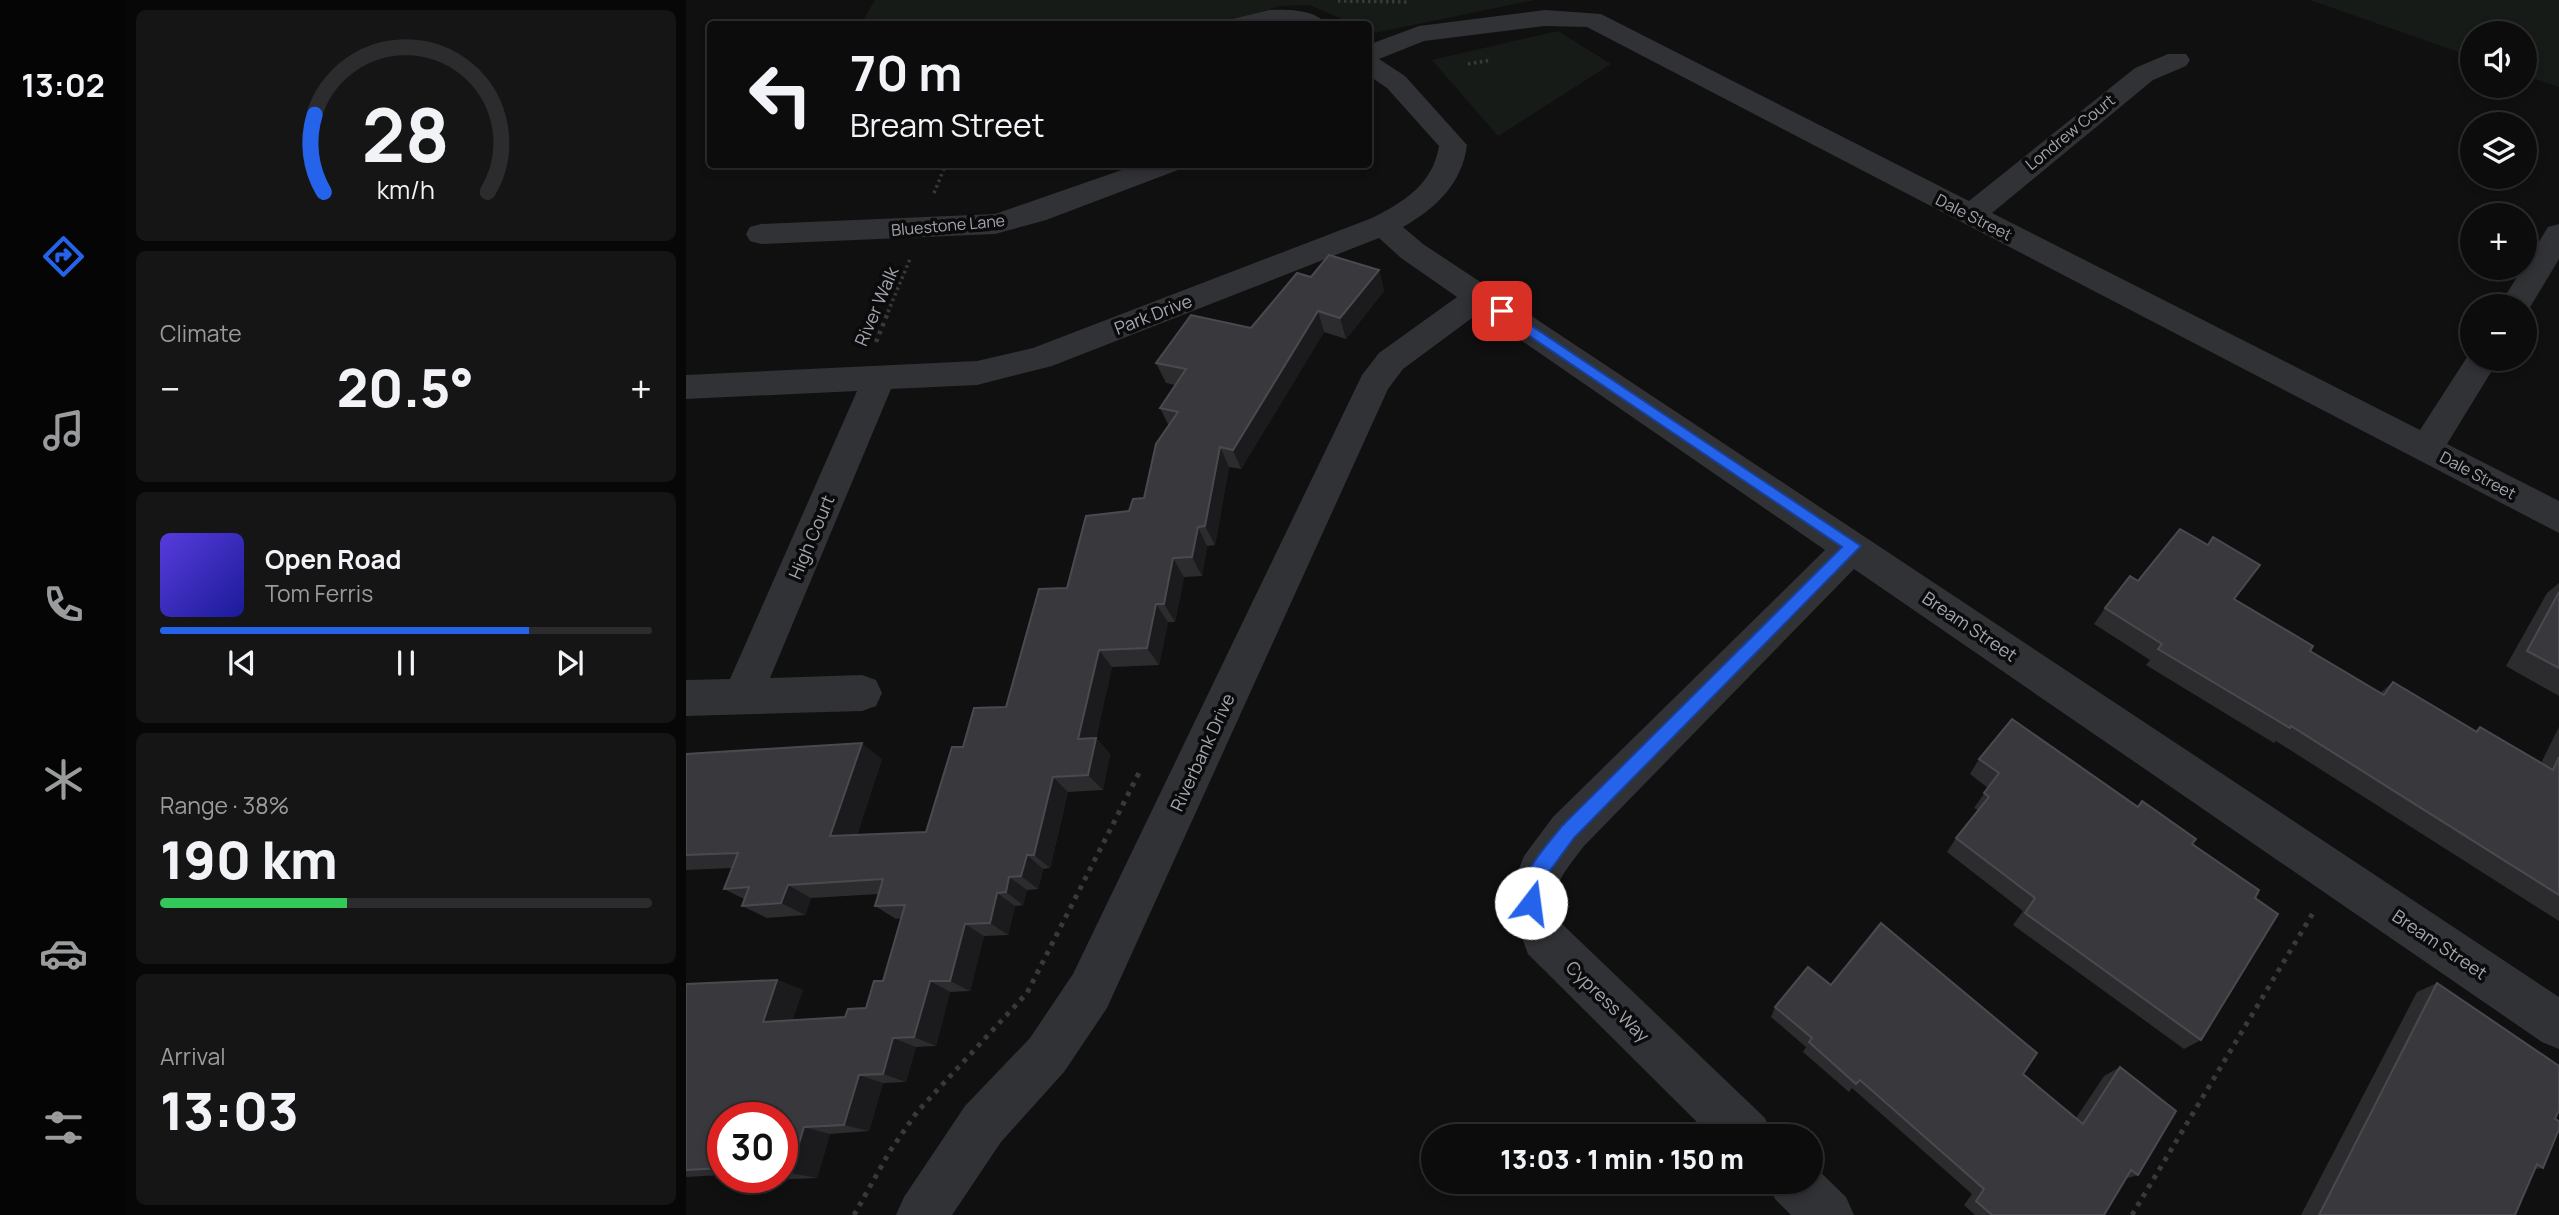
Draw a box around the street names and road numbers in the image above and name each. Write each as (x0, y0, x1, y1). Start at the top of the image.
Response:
street label: Londrew Court (2021, 89, 2119, 175)
street label: Dale Street (1932, 188, 2016, 246)
street label: Bluestone Lane (890, 209, 1006, 241)
street label: River Walk (849, 262, 904, 349)
street label: Park Drive (1111, 288, 1195, 340)
street label: Dale Street (2436, 446, 2520, 504)
street label: High Court (782, 491, 840, 583)
street label: Bream Street (1918, 585, 2022, 667)
street label: Riverbank Drive (1164, 689, 1240, 815)
street label: Bream Street (2388, 903, 2492, 985)
street label: Cypress Way (1561, 955, 1655, 1047)

